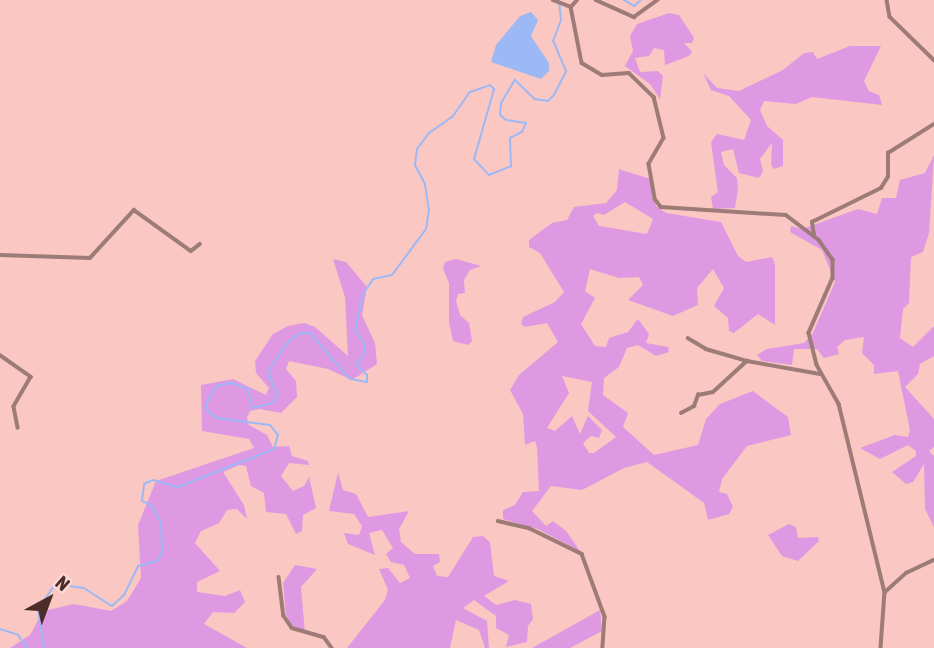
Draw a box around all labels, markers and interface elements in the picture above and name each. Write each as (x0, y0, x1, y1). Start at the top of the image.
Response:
north arrow (14, 564, 84, 634)
text: N (51, 571, 74, 595)

